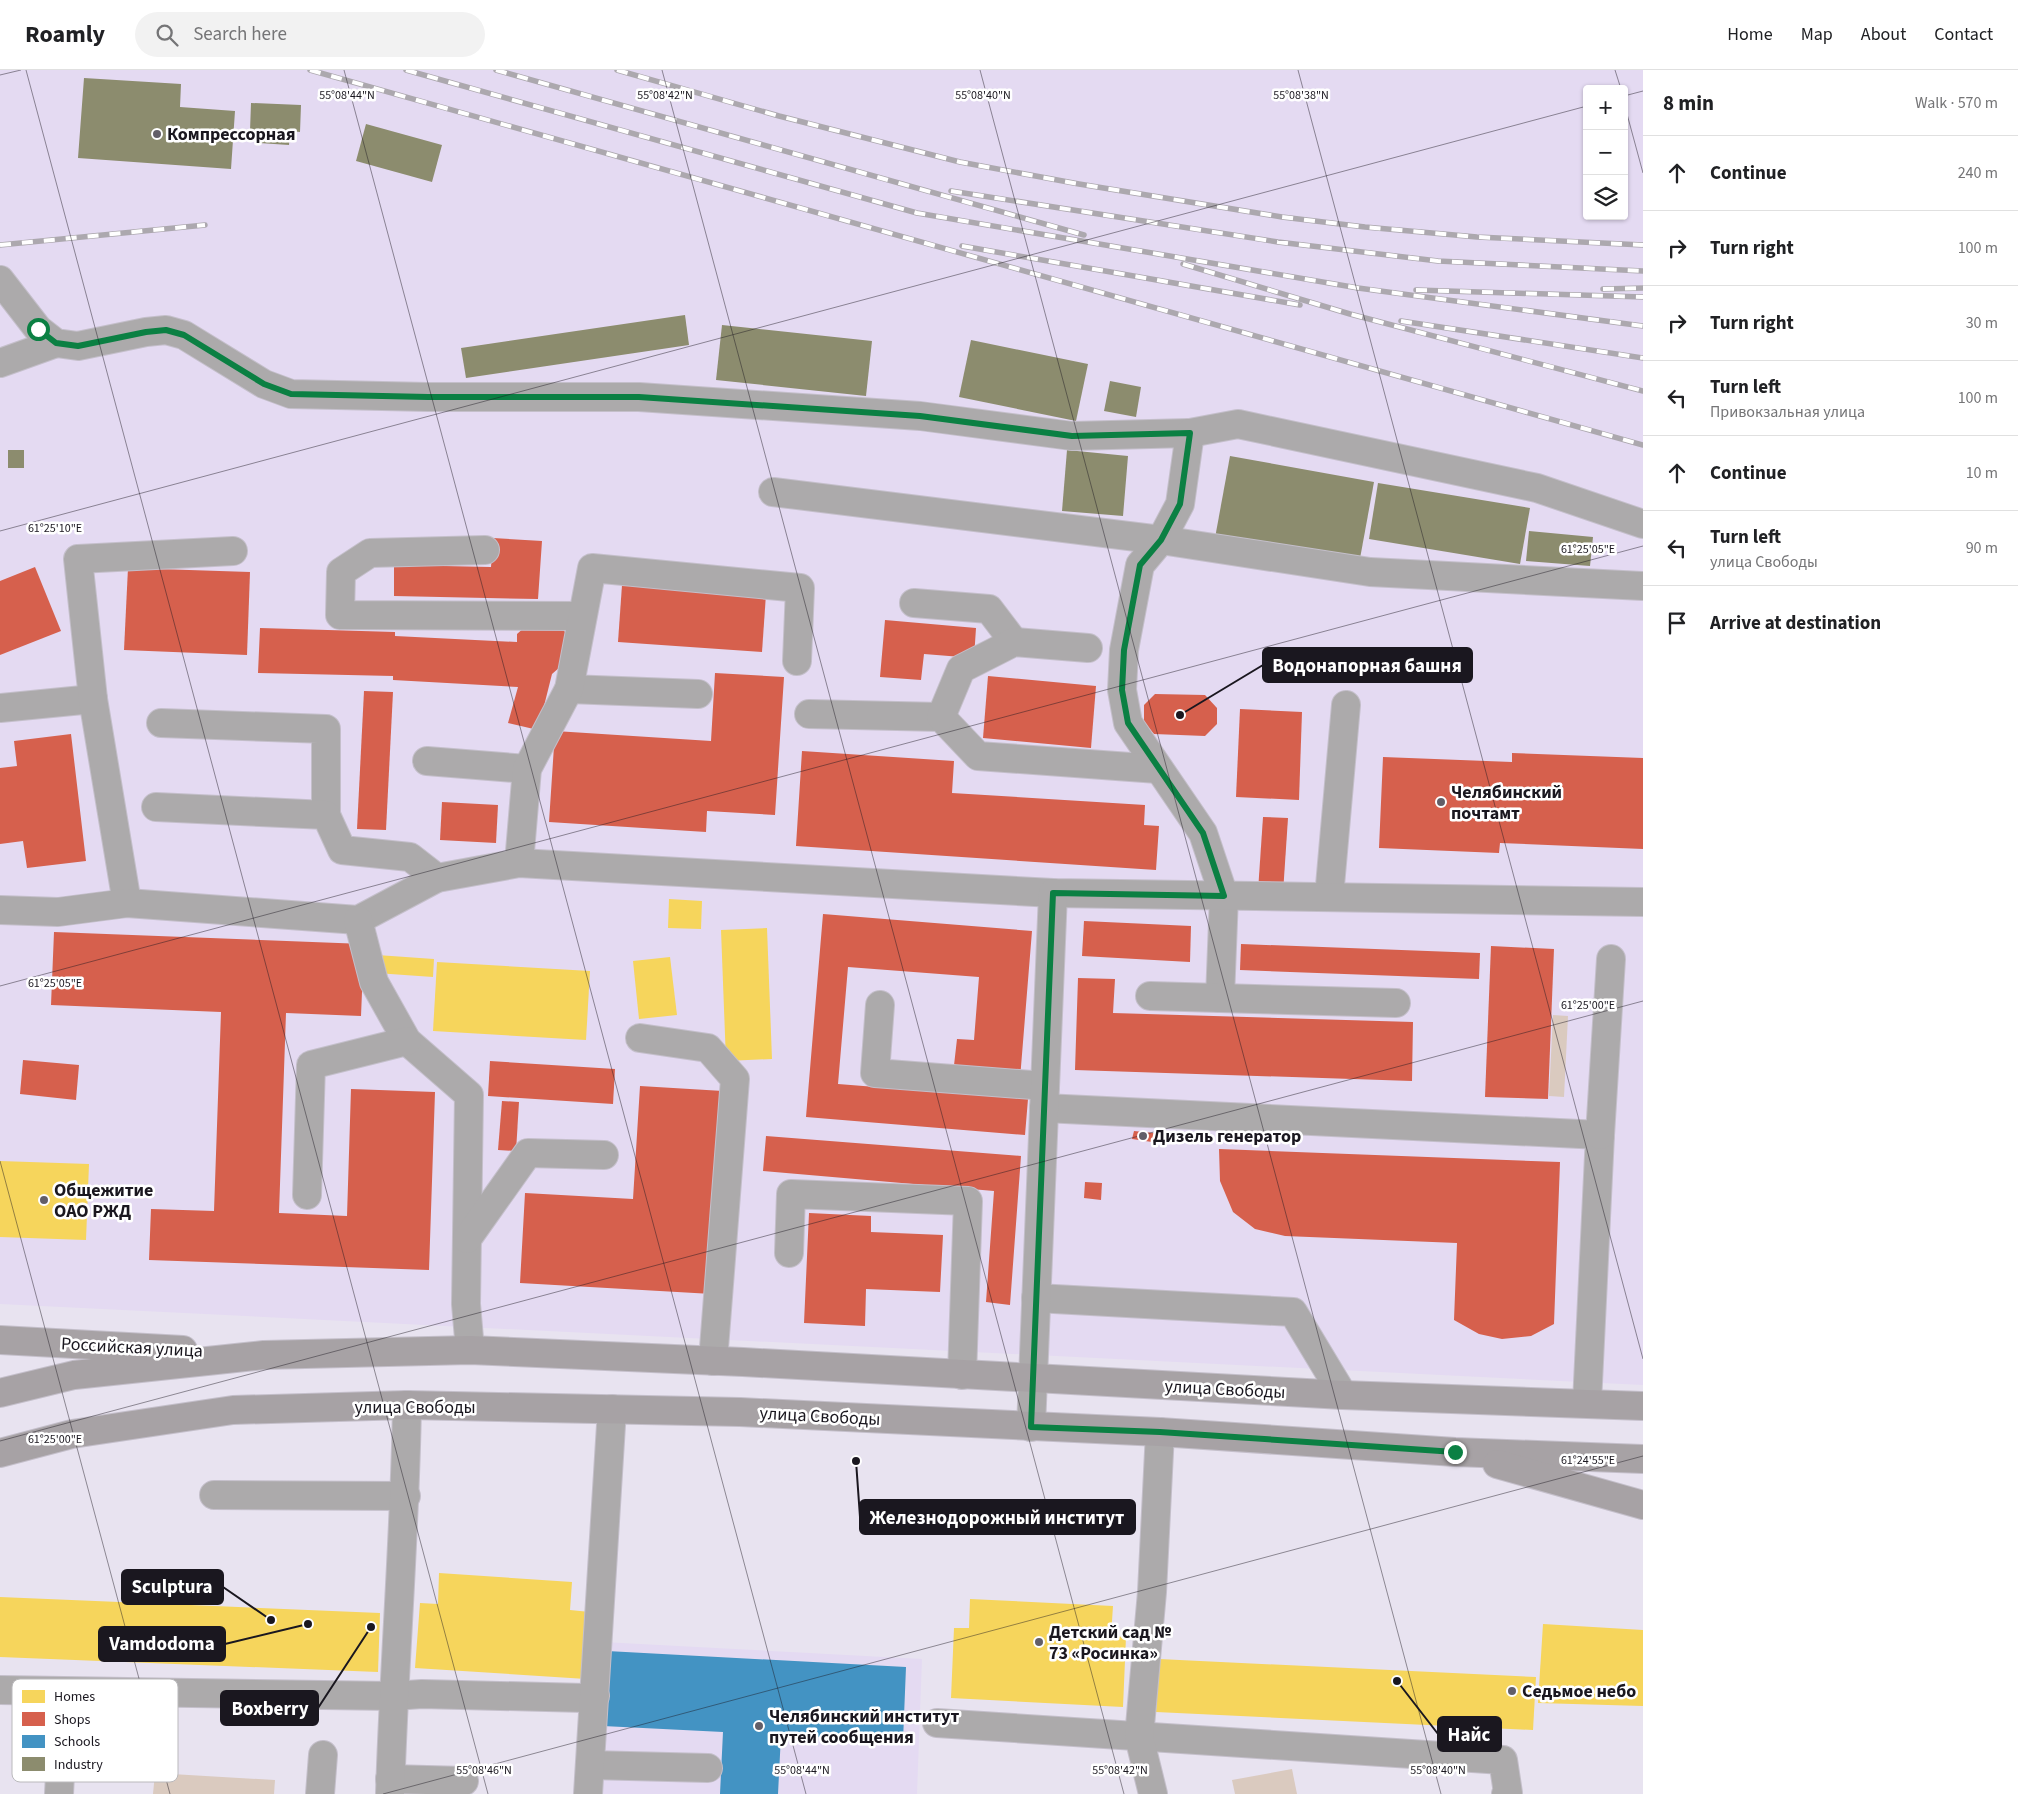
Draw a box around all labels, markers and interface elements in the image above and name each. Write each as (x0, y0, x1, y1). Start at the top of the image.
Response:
search box (135, 12, 485, 57)
text: Roamly (25, 17, 105, 52)
icon: search (153, 21, 181, 49)
text: Search here (193, 21, 287, 48)
text: Home (1727, 22, 1773, 47)
text: Map (1801, 22, 1833, 47)
text: About (1861, 22, 1906, 47)
text: Contact (1934, 22, 1993, 47)
map controls (1583, 85, 1628, 220)
button: + (1583, 85, 1628, 130)
text: 55°08'44"N (319, 87, 375, 104)
text: 55°08'42"N (637, 87, 693, 104)
text: 55°08'40"N (955, 87, 1011, 104)
text: 55°08'38"N (1273, 87, 1329, 104)
text: 8 min (1663, 88, 1714, 118)
text: Walk · 570 m (1915, 92, 1998, 114)
place label: Компрессорная (167, 122, 296, 147)
marker: Компрессорная (151, 128, 163, 140)
button: − (1583, 130, 1628, 175)
icon: ahead (1663, 159, 1691, 187)
text: Continue (1710, 160, 1787, 187)
text: 240 m (1958, 162, 1998, 184)
button: layers (1583, 175, 1628, 220)
icon: right (1663, 234, 1691, 262)
text: Turn right (1710, 235, 1794, 262)
text: 100 m (1958, 237, 1998, 259)
icon: right (1663, 309, 1691, 337)
text: Turn right (1710, 310, 1794, 337)
text: 30 m (1966, 312, 1998, 334)
route start (27, 318, 50, 341)
text: Turn left (1710, 374, 1781, 401)
icon: left (1663, 384, 1691, 412)
text: 100 m (1958, 387, 1998, 409)
text: Привокзальная улица (1710, 401, 1865, 423)
icon: ahead (1663, 459, 1691, 487)
text: Continue (1710, 460, 1787, 487)
text: 10 m (1966, 462, 1998, 484)
text: 61°25'10"E (28, 520, 82, 537)
text: Turn left (1710, 524, 1781, 551)
icon: left (1663, 534, 1691, 562)
text: 90 m (1966, 537, 1998, 559)
text: 61°25'05"E (1561, 541, 1615, 558)
text: улица Свободы (1710, 551, 1818, 573)
icon: arrive (1663, 609, 1691, 637)
text: Arrive at destination (1710, 610, 1881, 637)
callout: Водонапорная башня (1263, 648, 1472, 682)
text: Водонапорная башня (1272, 653, 1462, 680)
place label: Челябинский почтамт (1451, 780, 1562, 826)
marker: Челябинский почтамт (1435, 796, 1447, 808)
text: 61°25'05"E (28, 975, 82, 992)
text: 61°25'00"E (1561, 997, 1615, 1014)
place label: Дизель генератор (1153, 1124, 1301, 1149)
marker: Дизель генератор (1137, 1130, 1149, 1142)
place label: Общежитие ОАО РЖД (54, 1178, 153, 1224)
marker: Общежитие ОАО РЖД (38, 1194, 50, 1206)
street label: Российская улица (60, 1331, 204, 1364)
street label: улица Свободы (1164, 1374, 1286, 1405)
street label: улица Свободы (354, 1395, 476, 1420)
street label: улица Свободы (759, 1401, 881, 1432)
text: 61°25'00"E (28, 1431, 82, 1448)
route end (1444, 1441, 1467, 1464)
text: 61°24'55"E (1561, 1452, 1615, 1469)
callout: Железнодорожный институт (860, 1500, 1135, 1534)
text: Железнодорожный институт (870, 1505, 1124, 1532)
callout: Sculptura (122, 1570, 223, 1604)
text: Sculptura (131, 1574, 213, 1601)
place label: Детский сад № 73 «Росинка» (1049, 1620, 1172, 1666)
callout: Vamdodoma (99, 1627, 225, 1661)
text: Vamdodoma (108, 1631, 215, 1658)
marker: Детский сад № 73 «Росинка» (1033, 1636, 1045, 1648)
legend (12, 1679, 178, 1782)
place label: Седьмое небо (1522, 1679, 1636, 1704)
marker: Седьмое небо (1506, 1685, 1518, 1697)
text: Homes (54, 1687, 95, 1707)
callout: Boxberry (221, 1691, 318, 1725)
text: Boxberry (231, 1696, 309, 1723)
place label: Челябинский институт путей сообщения (769, 1704, 959, 1750)
text: Shops (54, 1710, 90, 1730)
callout: Найс (1438, 1717, 1501, 1751)
marker: Челябинский институт путей сообщения (753, 1720, 765, 1732)
text: Найс (1448, 1722, 1491, 1749)
text: Schools (54, 1732, 100, 1752)
text: Industry (54, 1755, 103, 1775)
text: 55°08'46"N (456, 1762, 512, 1779)
text: 55°08'44"N (774, 1762, 830, 1779)
text: 55°08'42"N (1092, 1762, 1148, 1779)
text: 55°08'40"N (1410, 1762, 1466, 1779)

